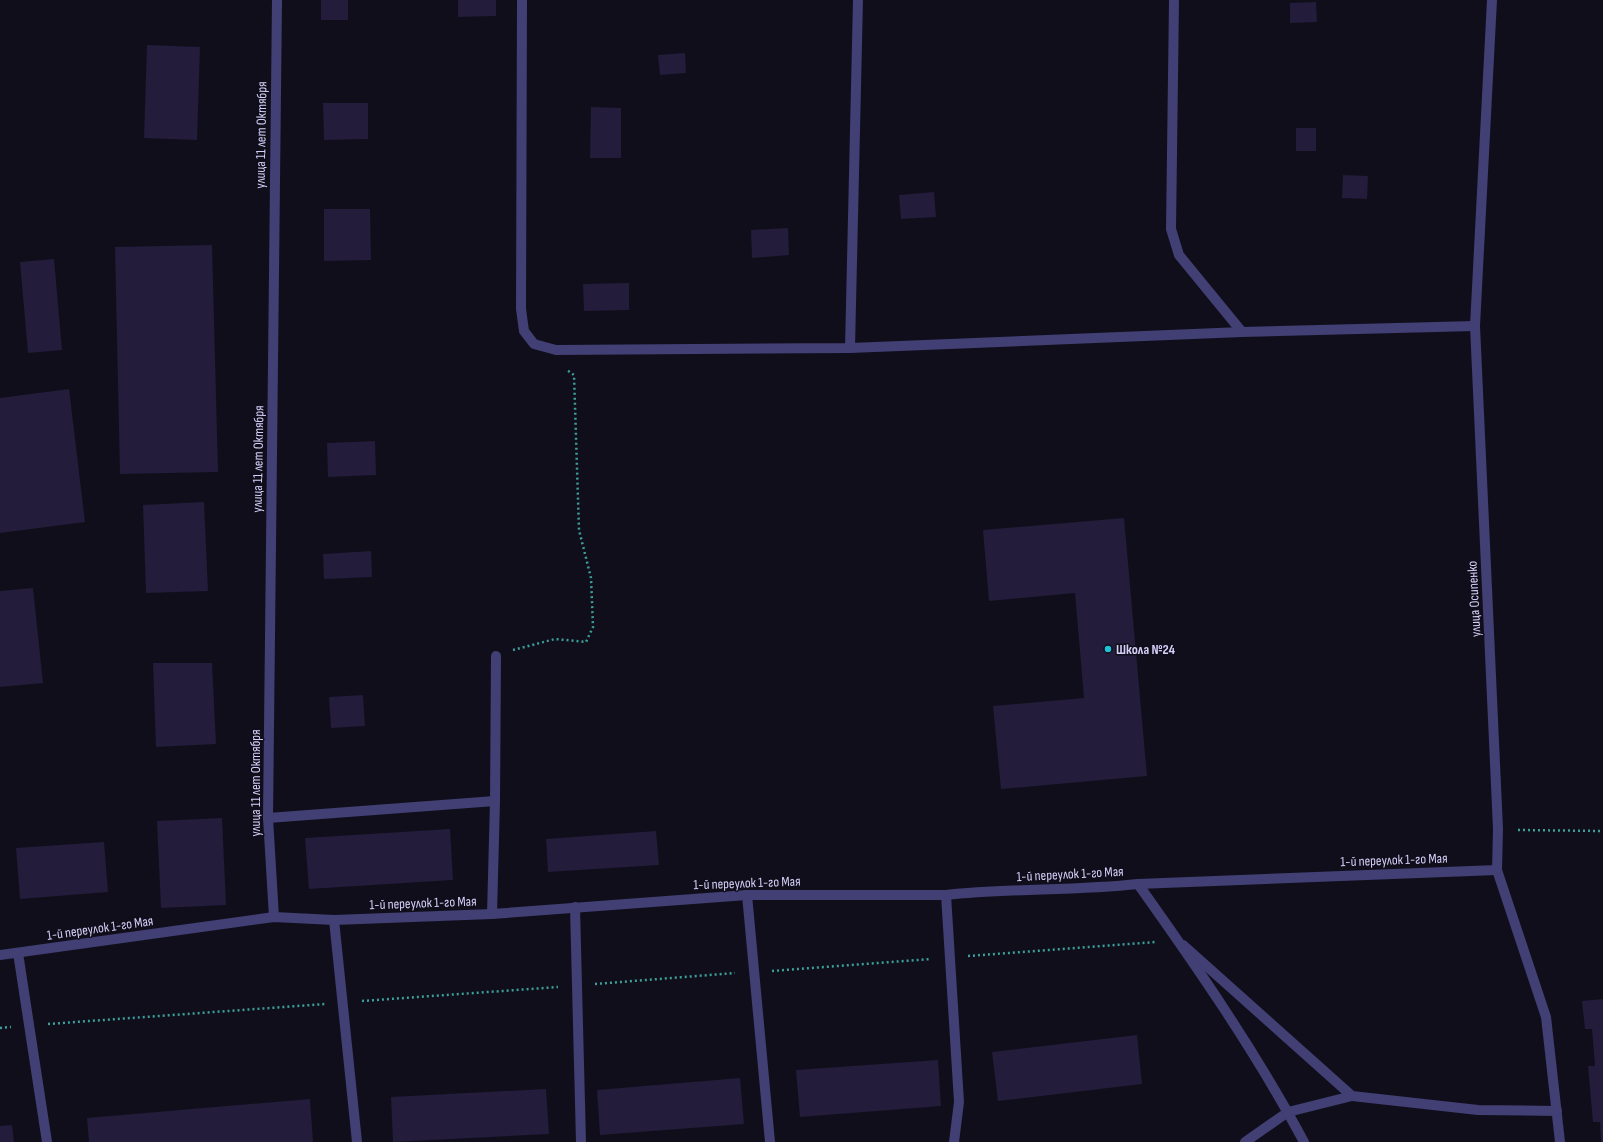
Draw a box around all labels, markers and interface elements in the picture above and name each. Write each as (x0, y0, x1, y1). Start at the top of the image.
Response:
street label: улица 11 лет Октября (252, 81, 270, 189)
street label: улица 11 лет Октября (249, 405, 267, 513)
street label: улица Осипенко (1464, 560, 1484, 638)
place label: Школа №24 (1116, 641, 1176, 658)
marker: Школа №24 (1103, 644, 1113, 654)
street label: улица 11 лет Октября (247, 729, 264, 837)
street label: 1-й переулок 1-го Мая (1340, 850, 1448, 870)
street label: 1-й переулок 1-го Мая (1016, 863, 1124, 885)
street label: 1-й переулок 1-го Мая (693, 873, 801, 893)
street label: 1-й переулок 1-го Мая (369, 893, 477, 913)
street label: 1-й переулок 1-го Мая (46, 912, 154, 944)

